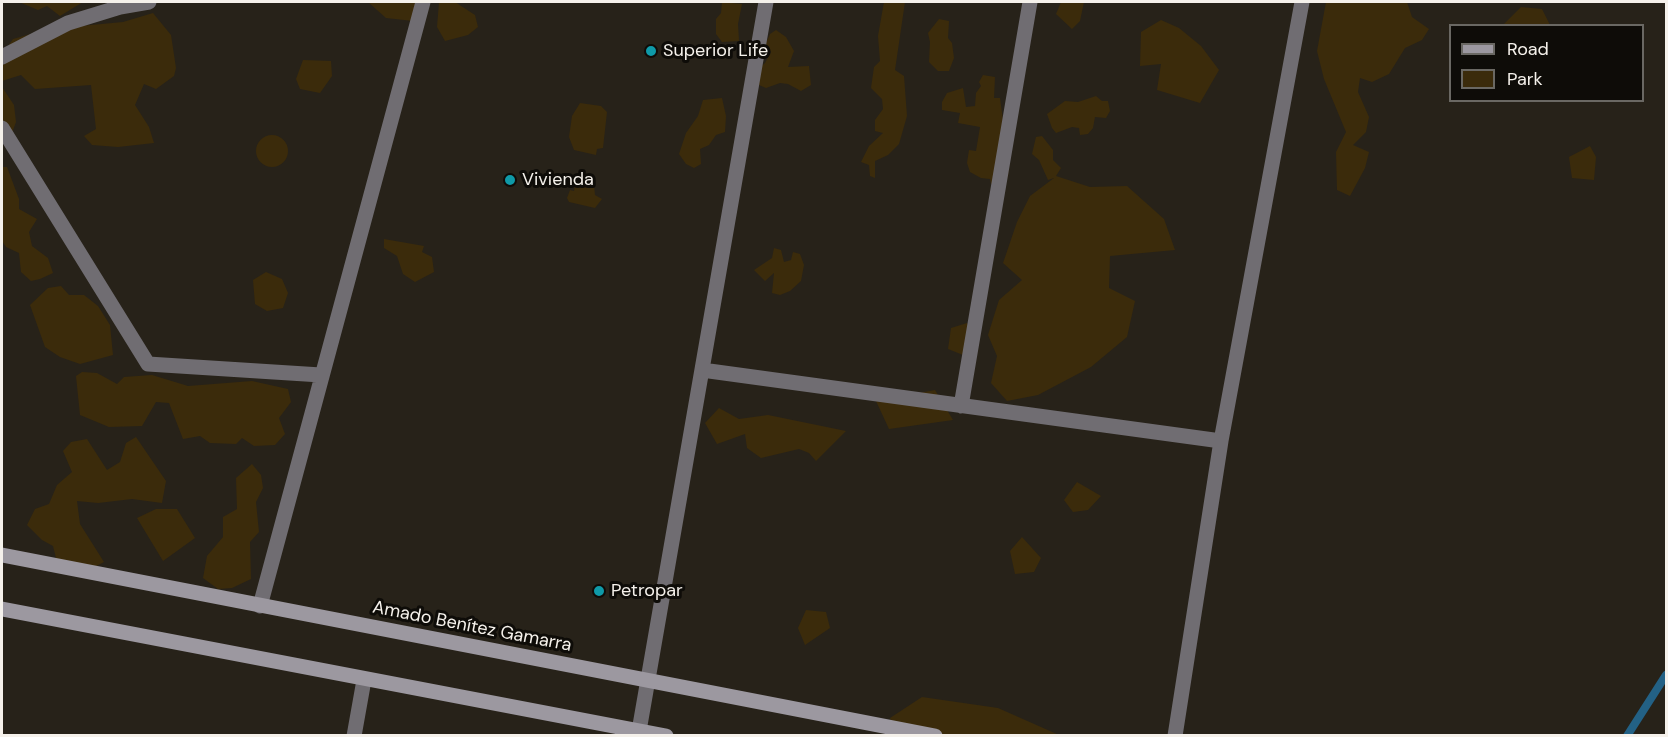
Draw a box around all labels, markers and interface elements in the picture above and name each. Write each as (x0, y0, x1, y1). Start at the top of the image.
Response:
legend (1449, 24, 1644, 102)
text: Road (1507, 37, 1549, 61)
place label: Superior Life (663, 40, 768, 62)
marker: Superior Life (644, 44, 658, 58)
text: Park (1507, 67, 1543, 91)
place label: Vivienda (522, 169, 594, 191)
marker: Vivienda (503, 173, 517, 187)
place label: Petropar (611, 580, 683, 602)
marker: Petropar (592, 584, 606, 598)
street label: Amado Benítez Gamarra (371, 597, 573, 657)

